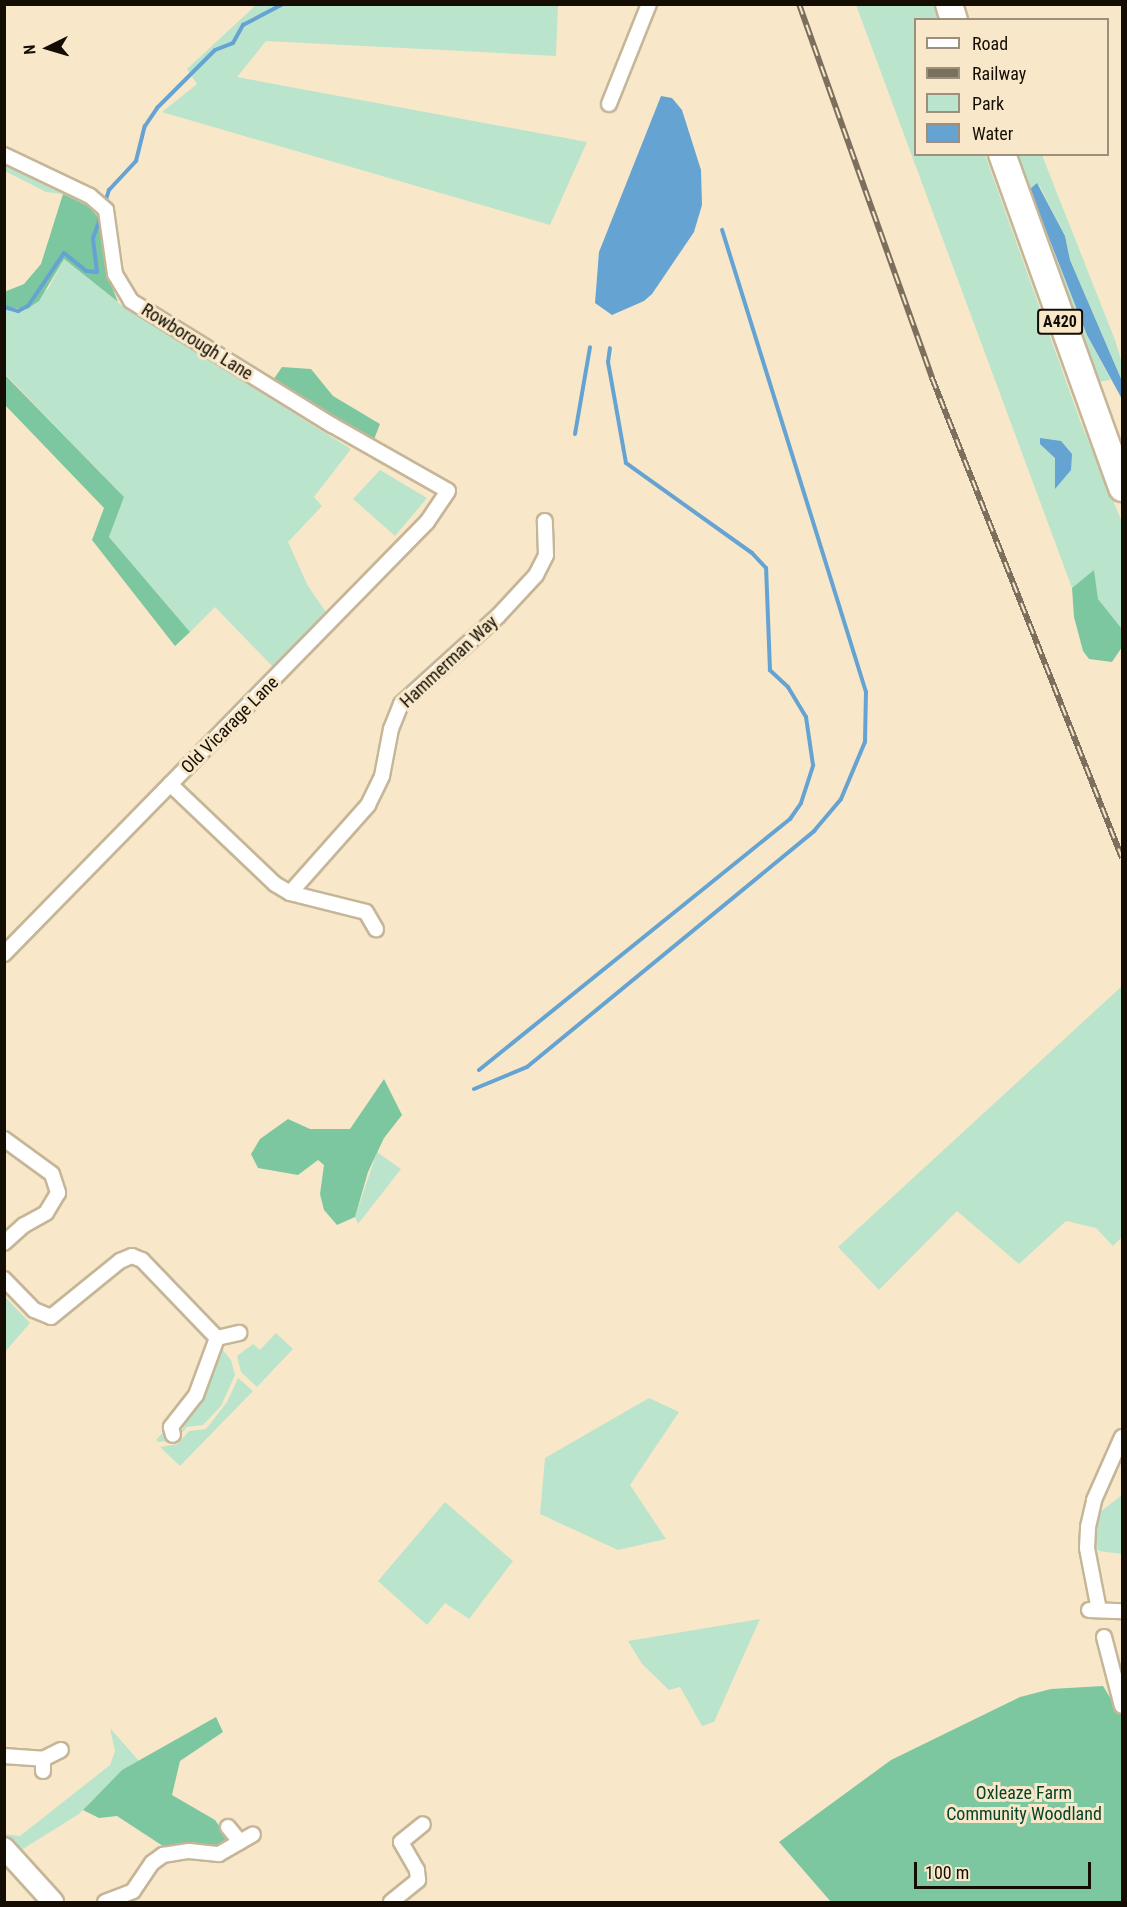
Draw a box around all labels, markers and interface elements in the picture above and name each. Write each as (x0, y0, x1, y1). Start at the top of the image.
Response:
north arrow (18, 18, 78, 78)
legend (914, 18, 1109, 156)
text: Road (972, 33, 1008, 54)
text: N (20, 44, 39, 55)
text: Railway (972, 63, 1026, 84)
text: Park (972, 93, 1004, 114)
text: Water (972, 123, 1013, 144)
street label: Rowborough Lane (137, 299, 257, 385)
road number: A420 (1036, 309, 1084, 335)
street label: Hammerman Way (396, 611, 502, 713)
street label: Old Vicarage Lane (177, 672, 283, 778)
park label: Oxleaze Farm Community Woodland (946, 1783, 1102, 1826)
scale bar (917, 1850, 1094, 1888)
text: 100 m (925, 1862, 969, 1883)

